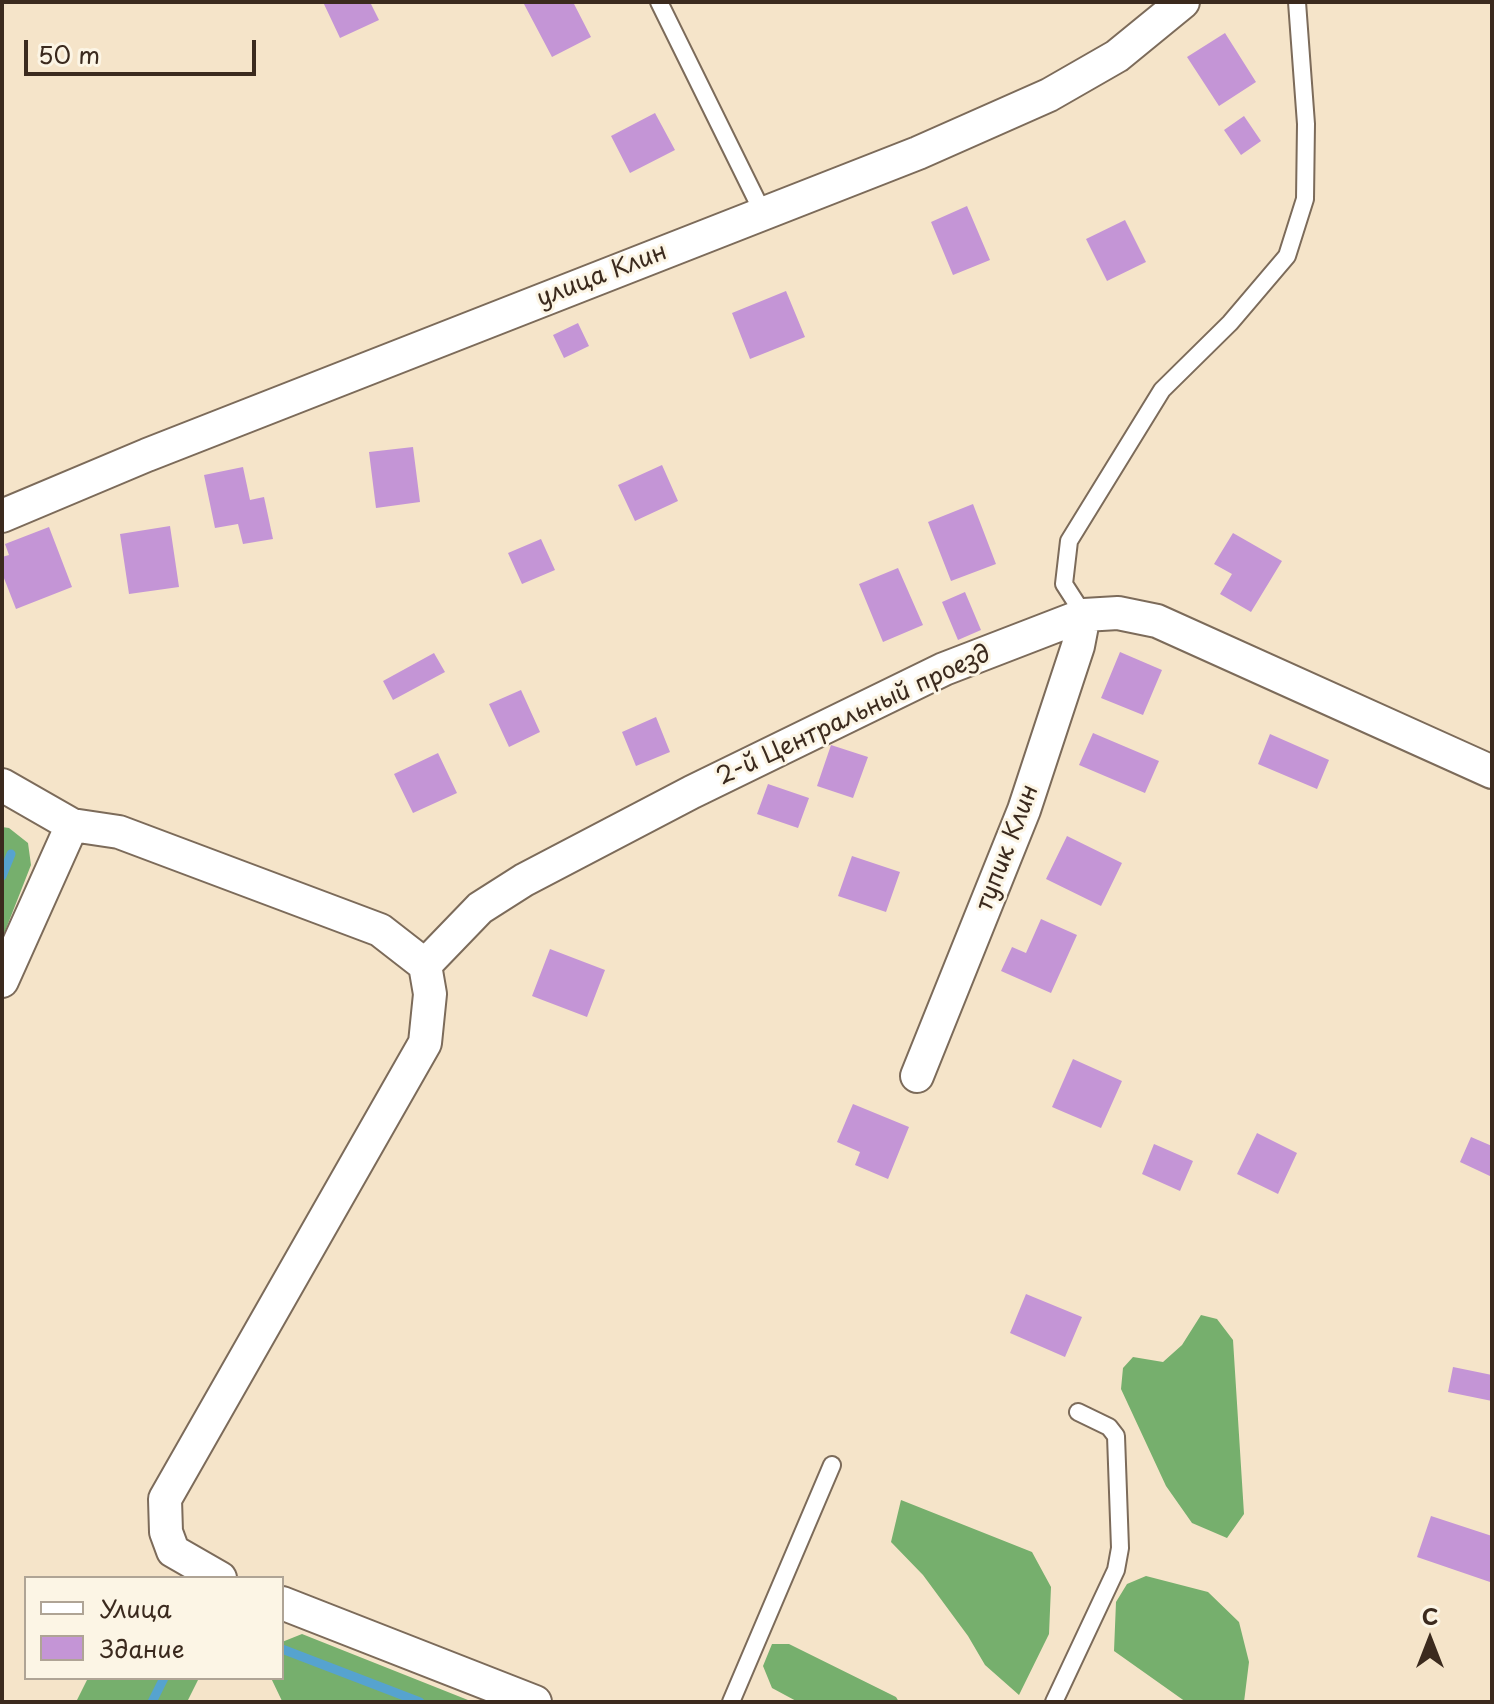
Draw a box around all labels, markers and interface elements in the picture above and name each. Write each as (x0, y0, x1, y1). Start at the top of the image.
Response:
scale bar (28, 24, 260, 74)
text: 50 m (38, 36, 100, 72)
street label: улица Клин (533, 238, 671, 314)
street label: 2-й Центральный проезд (712, 640, 996, 792)
street label: тупик Клин (971, 781, 1045, 915)
legend (24, 1576, 284, 1680)
text: Улица (100, 1590, 172, 1626)
text: С (1422, 1599, 1438, 1632)
north arrow (1390, 1600, 1470, 1680)
text: Здание (100, 1630, 185, 1666)

